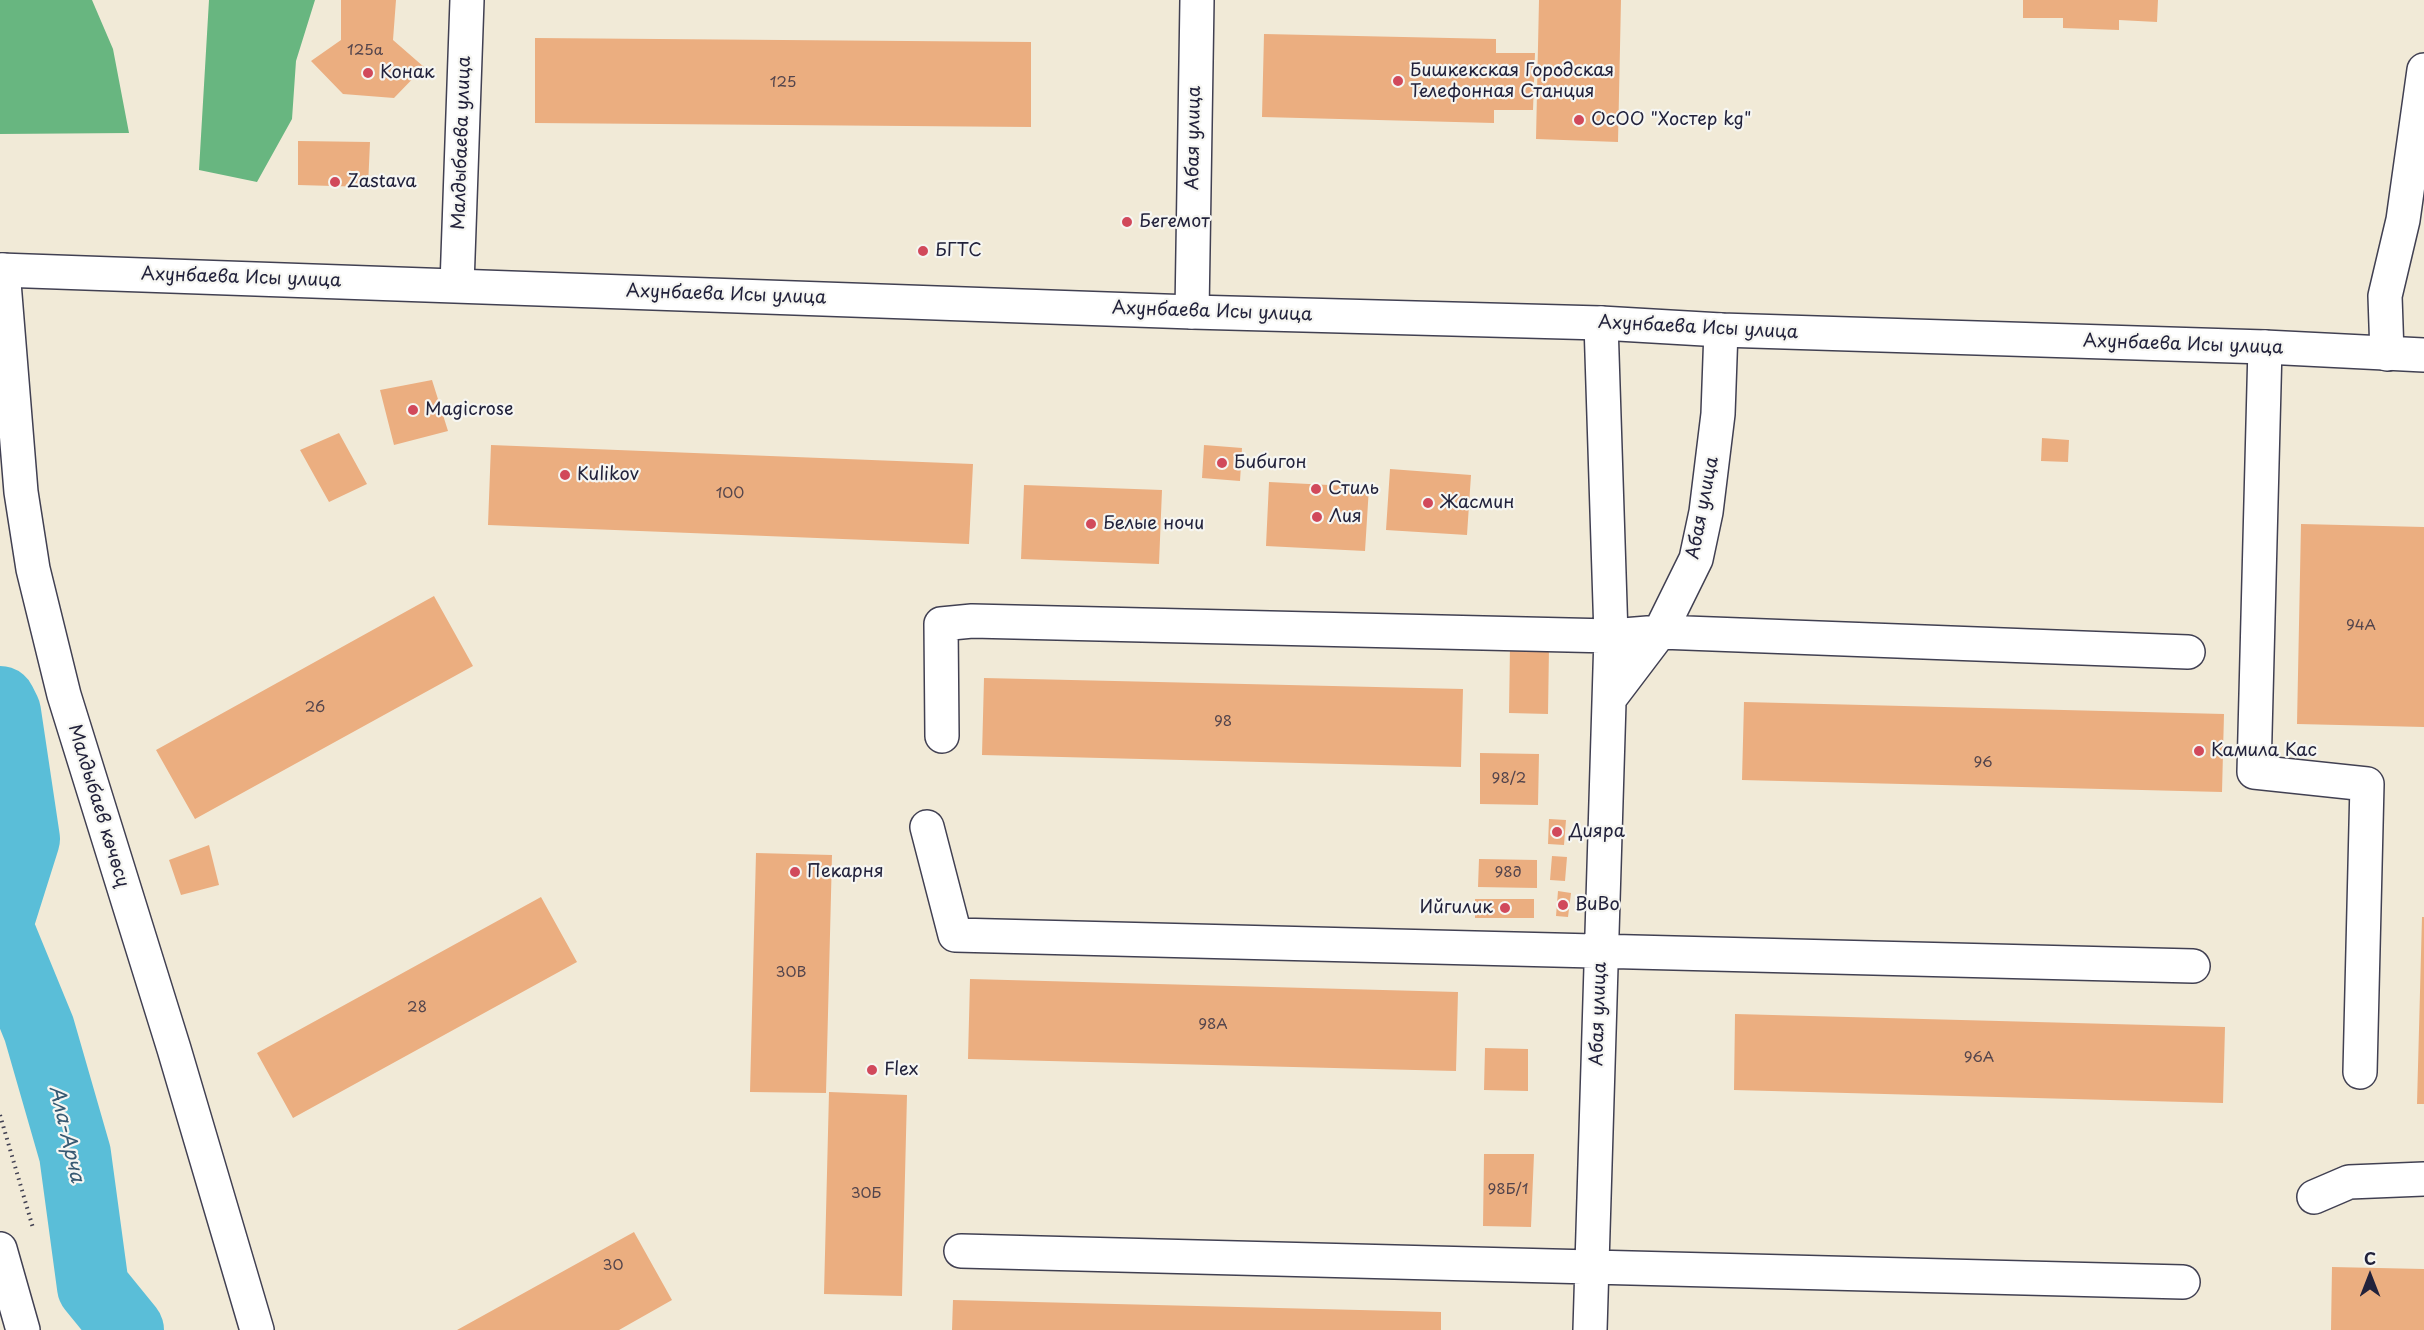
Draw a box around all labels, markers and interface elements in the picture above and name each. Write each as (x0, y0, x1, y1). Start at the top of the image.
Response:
house number: 125а (347, 42, 383, 60)
street label: Малдыбаева улица (448, 56, 476, 230)
place label: Бишкекская Городская Телефонная Станция (1410, 60, 1614, 103)
place label: Конак (380, 62, 435, 84)
marker: Конак (361, 66, 375, 80)
house number: 125 (770, 74, 796, 92)
marker: Бишкекская Городская Телефонная Станция (1391, 74, 1405, 88)
street label: Абая улица (1182, 86, 1206, 190)
place label: ОсОО "Хостер kg" (1591, 109, 1751, 131)
marker: ОсОО "Хостер kg" (1572, 113, 1586, 127)
place label: Zastava (347, 171, 417, 193)
marker: Zastava (328, 175, 342, 189)
place label: Бегемот (1139, 211, 1210, 233)
marker: Бегемот (1120, 215, 1134, 229)
place label: БГТС (935, 240, 982, 262)
marker: БГТС (916, 244, 930, 258)
street label: Ахунбаева Исы улица (140, 264, 342, 292)
street label: Ахунбаева Исы улица (625, 281, 827, 309)
street label: Ахунбаева Исы улица (1111, 298, 1313, 326)
street label: Ахунбаева Исы улица (1597, 312, 1799, 344)
street label: Ахунбаева Исы улица (2082, 331, 2284, 359)
place label: Magicrose (425, 399, 513, 421)
marker: Magicrose (406, 403, 420, 417)
place label: Бибигон (1234, 452, 1307, 474)
street label: Абая улица (1682, 455, 1724, 561)
marker: Бибигон (1215, 456, 1229, 470)
place label: Kulikov (577, 464, 639, 486)
marker: Kulikov (558, 468, 572, 482)
place label: Стиль (1328, 478, 1379, 500)
marker: Стиль (1309, 482, 1323, 496)
house number: 100 (716, 485, 744, 503)
place label: Жасмин (1440, 492, 1514, 514)
marker: Жасмин (1421, 496, 1435, 510)
place label: Лия (1329, 506, 1362, 528)
marker: Лия (1310, 510, 1324, 524)
place label: Белые ночи (1103, 513, 1204, 535)
marker: Белые ночи (1084, 517, 1098, 531)
house number: 94А (2346, 617, 2376, 635)
house number: 26 (305, 699, 325, 717)
house number: 98 (1214, 713, 1232, 731)
street label: Малдыбаев көчөсү (63, 722, 133, 890)
place label: Камила Кас (2211, 740, 2317, 762)
marker: Камила Кас (2192, 744, 2206, 758)
house number: 96 (1974, 754, 1992, 772)
house number: 98/2 (1492, 770, 1526, 788)
place label: Дияра (1569, 821, 1625, 843)
marker: Дияра (1550, 825, 1564, 839)
place label: Пекарня (807, 861, 884, 883)
house number: 98д (1495, 864, 1521, 882)
marker: Пекарня (788, 865, 802, 879)
place label: BuBo (1575, 894, 1620, 916)
place label: Ийгилик (1420, 897, 1493, 919)
marker: BuBo (1556, 898, 1570, 912)
marker: Ийгилик (1498, 901, 1512, 915)
street label: Абая улица (1586, 962, 1612, 1066)
house number: 30В (776, 964, 806, 982)
house number: 28 (407, 999, 427, 1017)
house number: 98А (1198, 1016, 1228, 1034)
house number: 96А (1964, 1049, 1994, 1067)
place label: Flex (884, 1059, 918, 1081)
marker: Flex (865, 1063, 879, 1077)
water label: Ала-Арча (43, 1083, 89, 1185)
house number: 98Б/1 (1488, 1181, 1528, 1199)
house number: 30Б (851, 1185, 881, 1203)
north arrow (2340, 1246, 2400, 1306)
text: С (2364, 1246, 2376, 1270)
house number: 30 (603, 1257, 623, 1275)

